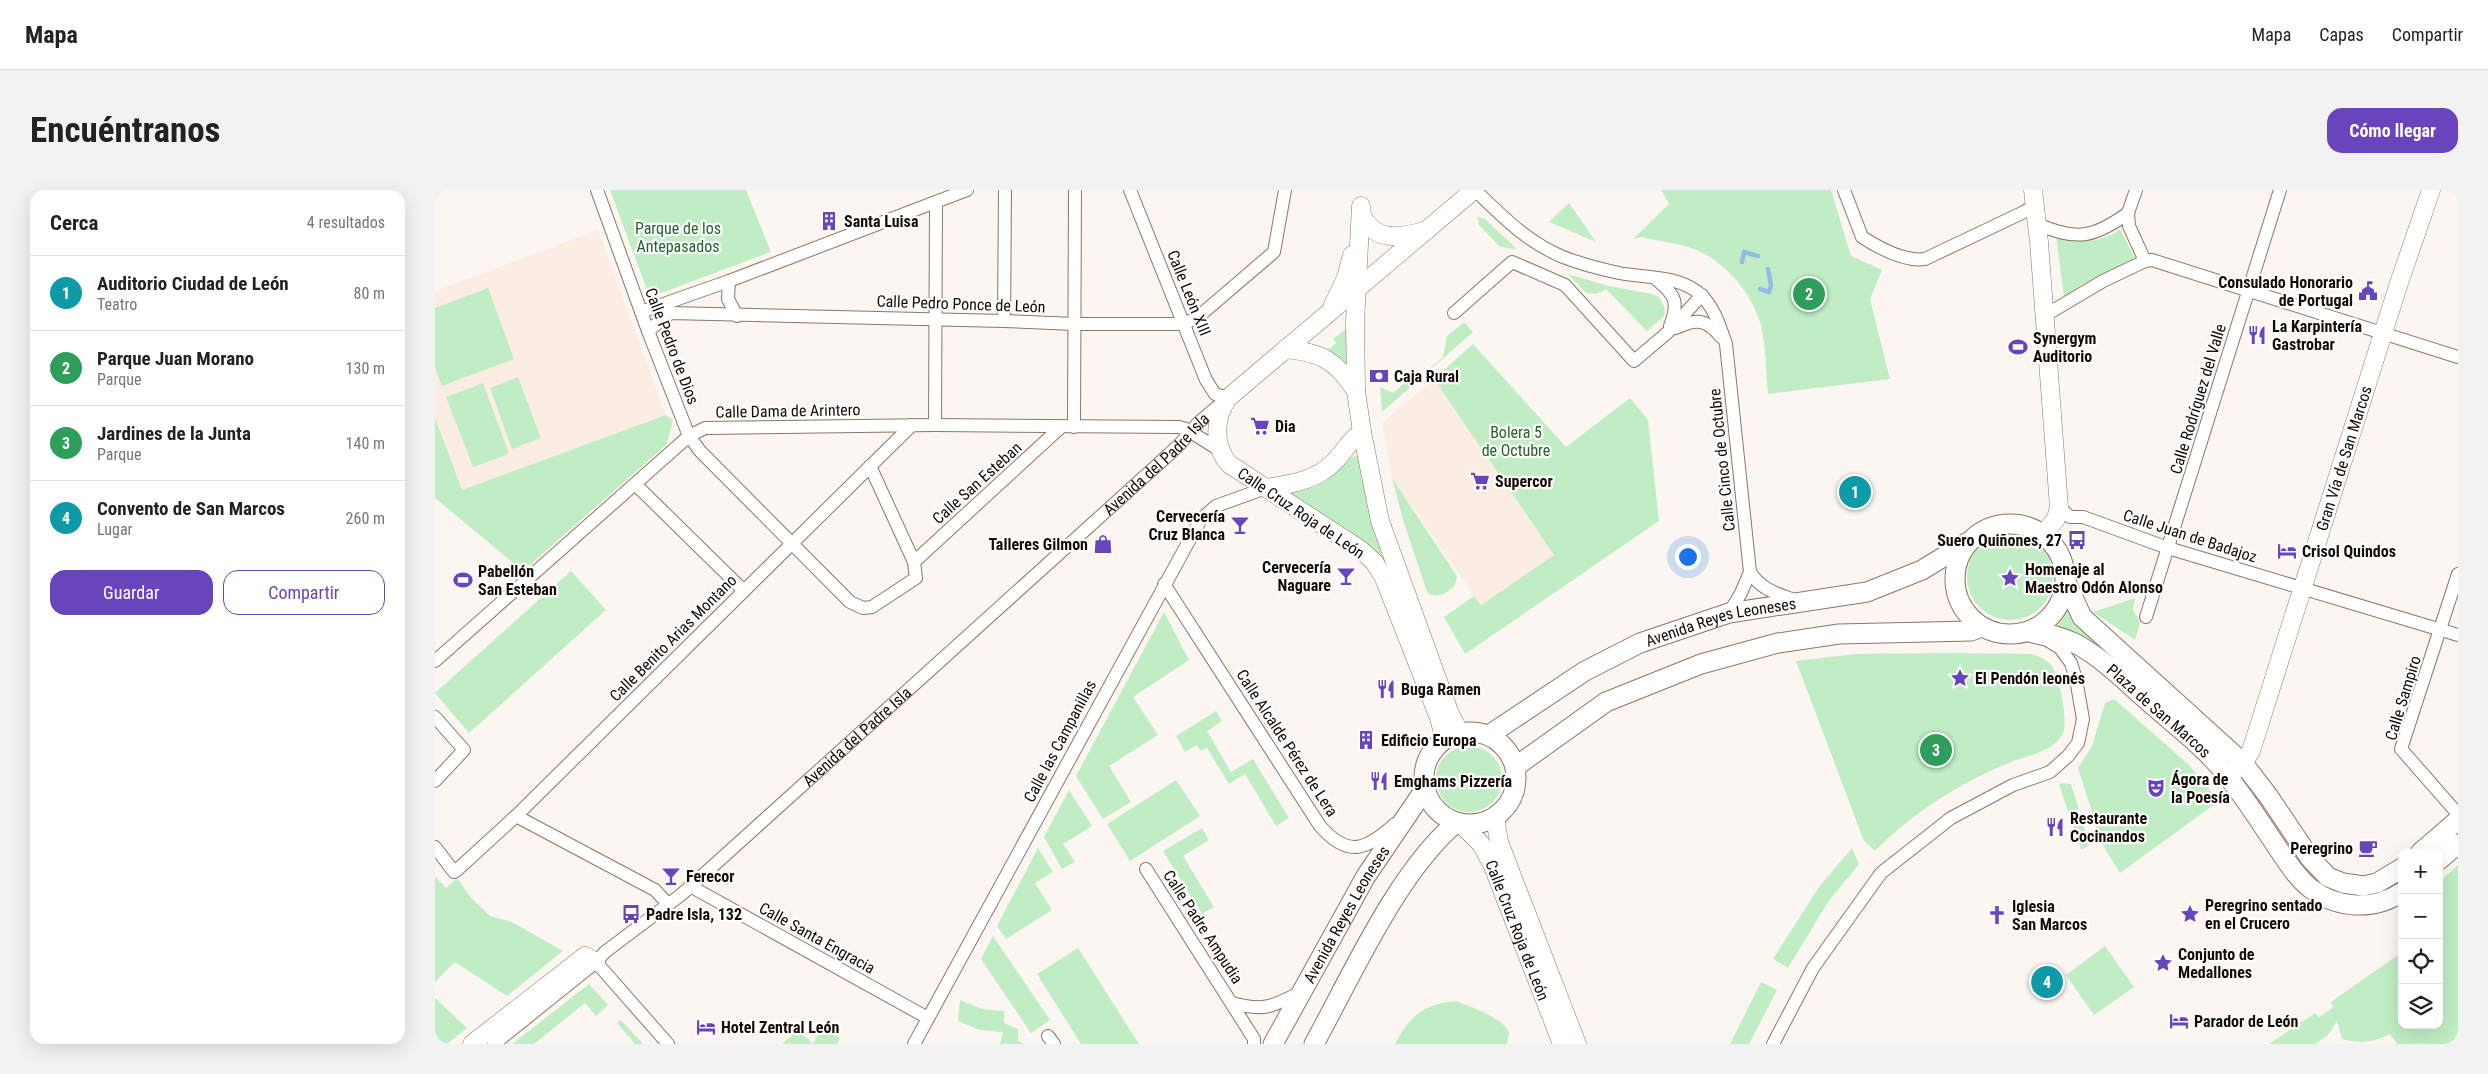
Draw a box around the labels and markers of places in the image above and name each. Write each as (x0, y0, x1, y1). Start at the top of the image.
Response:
building icon: Santa Luisa (818, 210, 840, 232)
place label: Santa Luisa (844, 212, 919, 231)
place label: Consulado Honorario de Portugal (2218, 273, 2353, 310)
pin: 2 (1793, 275, 1825, 313)
public building icon: Consulado Honorario de Portugal (2357, 280, 2379, 302)
place label: La Karpintería Gastrobar (2272, 317, 2362, 354)
restaurant icon: La Karpintería Gastrobar (2246, 324, 2268, 346)
place label: Synergym Auditorio (2033, 329, 2097, 366)
sports icon: Synergym Auditorio (2007, 336, 2029, 358)
bank icon: Caja Rural (1368, 365, 1390, 387)
place label: Caja Rural (1394, 367, 1459, 386)
supermarket icon: Dia (1249, 415, 1271, 437)
place label: Dia (1275, 417, 1296, 436)
supermarket icon: Supercor (1469, 470, 1491, 492)
place label: Supercor (1495, 472, 1553, 491)
pin: 1 (1839, 473, 1871, 511)
place label: Cervecería Cruz Blanca (1148, 507, 1225, 544)
bar icon: Cervecería Cruz Blanca (1229, 514, 1251, 536)
bus stop icon: Suero Quiñones, 27 (2066, 529, 2088, 551)
place label: Suero Quiñones, 27 (1937, 531, 2062, 550)
shop icon: Talleres Gilmon (1092, 533, 1114, 555)
place label: Talleres Gilmon (988, 535, 1088, 554)
hotel icon: Crisol Quindos (2276, 540, 2298, 562)
place label: Crisol Quindos (2302, 542, 2396, 561)
place label: Cervecería Naguare (1262, 558, 1331, 595)
place label: Homenaje al Maestro Odón Alonso (2025, 560, 2163, 597)
place label: Pabellón San Esteban (478, 562, 557, 599)
bar icon: Cervecería Naguare (1335, 565, 1357, 587)
place icon: Homenaje al Maestro Odón Alonso (1999, 567, 2021, 589)
sports icon: Pabellón San Esteban (452, 569, 474, 591)
place icon: El Pendón leonés (1949, 667, 1971, 689)
place label: El Pendón leonés (1975, 669, 2085, 688)
restaurant icon: Buga Ramen (1375, 678, 1397, 700)
place label: Buga Ramen (1401, 680, 1481, 699)
building icon: Edificio Europa (1355, 729, 1377, 751)
place label: Edificio Europa (1381, 731, 1477, 750)
pin: 3 (1920, 731, 1952, 769)
restaurant icon: Emghams Pizzería (1368, 770, 1390, 792)
place label: Ágora de la Poesía (2171, 770, 2230, 807)
place label: Emghams Pizzería (1394, 772, 1513, 791)
theatre icon: Ágora de la Poesía (2145, 777, 2167, 799)
place label: Restaurante Cocinandos (2070, 809, 2147, 846)
restaurant icon: Restaurante Cocinandos (2044, 816, 2066, 838)
cafe icon: Peregrino (2357, 837, 2379, 859)
place label: Peregrino (2290, 839, 2353, 858)
bar icon: Ferecor (660, 865, 682, 887)
place label: Ferecor (686, 867, 735, 886)
place label: Peregrino sentado en el Crucero (2205, 896, 2323, 933)
place label: Iglesia San Marcos (2012, 897, 2087, 934)
bus stop icon: Padre Isla, 132 (620, 903, 642, 925)
place icon: Peregrino sentado en el Crucero (2179, 903, 2201, 925)
church icon: Iglesia San Marcos (1986, 904, 2008, 926)
place label: Padre Isla, 132 (646, 905, 742, 924)
place label: Conjunto de Medallones (2178, 945, 2255, 982)
place icon: Conjunto de Medallones (2152, 952, 2174, 974)
pin: 4 (2031, 963, 2063, 1001)
hotel icon: Parador de León (2168, 1010, 2190, 1032)
place label: Parador de León (2194, 1012, 2299, 1031)
hotel icon: Hotel Zentral León (695, 1016, 717, 1038)
place label: Hotel Zentral León (721, 1018, 839, 1037)

